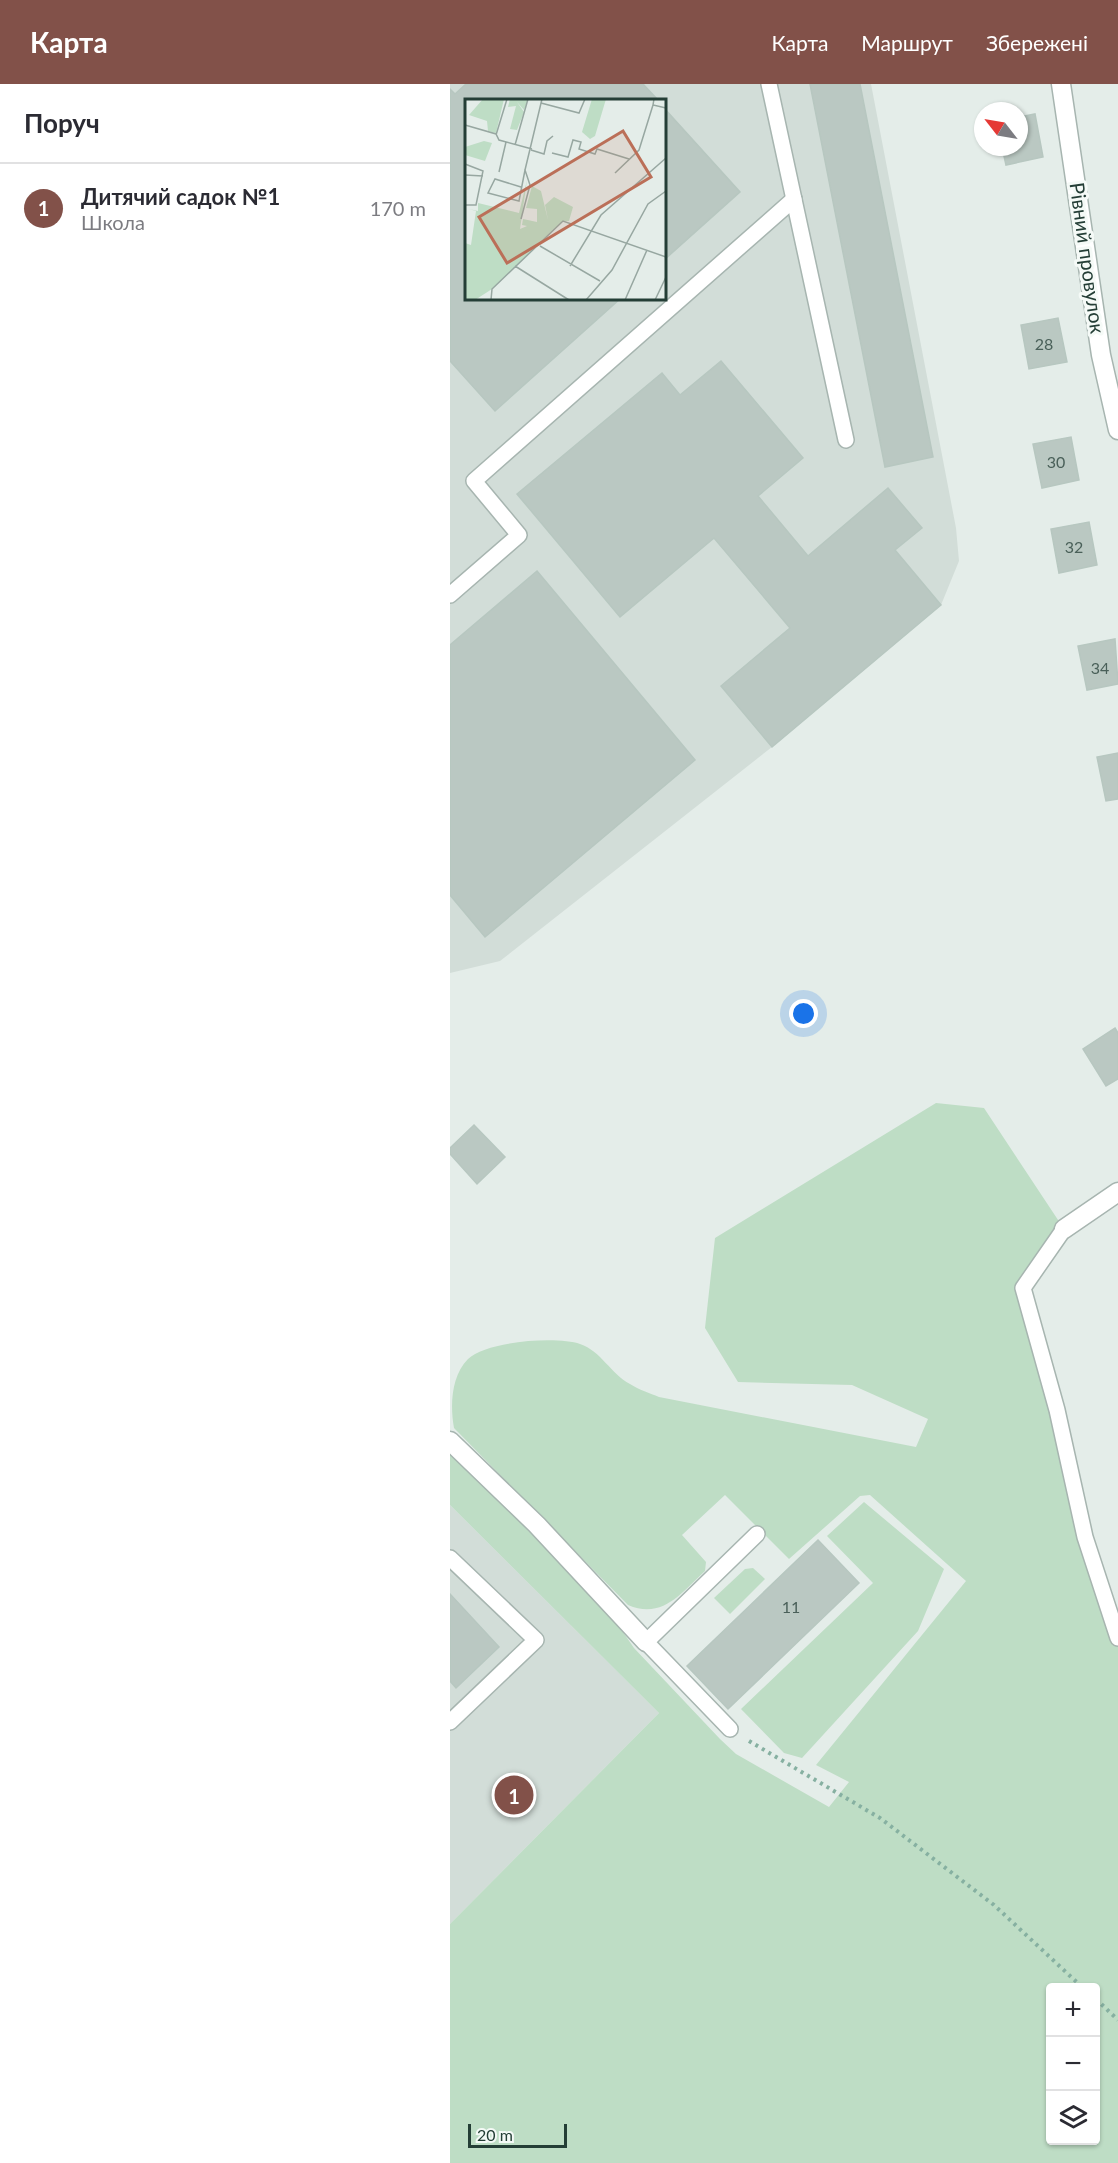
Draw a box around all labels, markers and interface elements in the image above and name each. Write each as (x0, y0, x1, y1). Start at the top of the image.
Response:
text: Карта (30, 25, 108, 59)
text: Карта (772, 30, 828, 55)
text: Маршрут (861, 30, 953, 55)
text: Збережені (986, 30, 1088, 55)
inset map (465, 99, 666, 300)
north arrow (974, 102, 1028, 156)
text: Поруч (24, 107, 100, 139)
street label: Рівний провулок (1066, 181, 1111, 336)
text: Дитячий садок №1 (81, 183, 280, 210)
text: 1 (38, 196, 49, 220)
text: 170 m (370, 196, 426, 220)
text: Школа (81, 210, 145, 234)
house number: 28 (1035, 334, 1053, 353)
house number: 30 (1047, 452, 1065, 471)
house number: 32 (1065, 537, 1083, 556)
house number: 34 (1091, 658, 1109, 677)
your location (789, 999, 818, 1028)
house number: 11 (782, 1597, 800, 1616)
pin: 1 (494, 1772, 534, 1818)
map controls (1046, 1983, 1100, 2145)
button: + (1046, 1983, 1100, 2037)
button: − (1046, 2037, 1100, 2091)
button: layers (1046, 2091, 1100, 2145)
scale bar (468, 2121, 567, 2148)
text: 20 m (477, 2125, 513, 2144)

